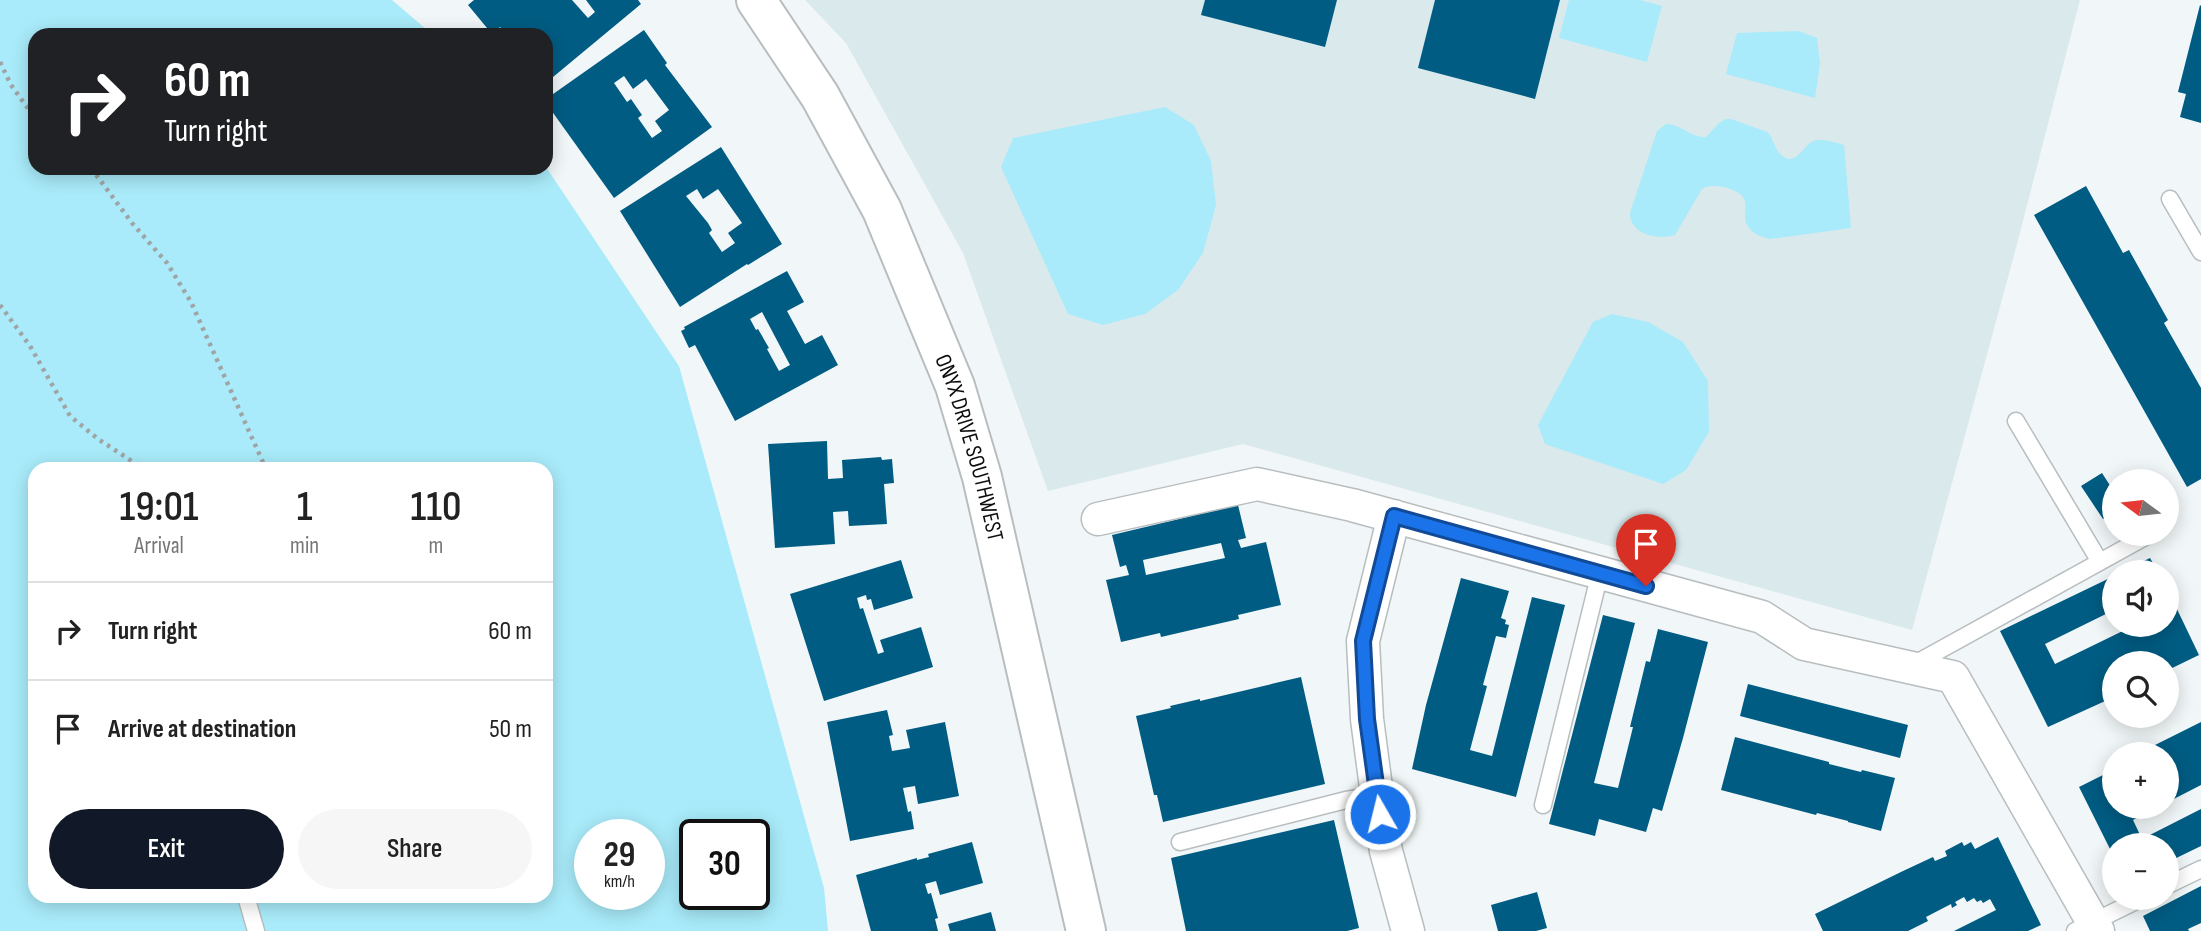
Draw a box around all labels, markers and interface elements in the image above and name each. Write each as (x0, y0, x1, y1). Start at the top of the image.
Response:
text: 60 m (164, 52, 251, 111)
icon: right (49, 56, 140, 147)
text: Turn right (164, 112, 268, 151)
street label: ONYX DRIVE SOUTHWEST (928, 350, 1009, 544)
north arrow (2102, 469, 2179, 546)
map controls (2102, 469, 2179, 910)
text: 19:01 (120, 482, 199, 533)
text: 1 (297, 482, 312, 533)
text: 110 (411, 482, 461, 533)
pin (1616, 514, 1676, 586)
icon: arrive (1627, 525, 1665, 563)
text: Arrival (134, 532, 184, 560)
text: min (290, 532, 319, 560)
text: m (429, 532, 443, 560)
button: sound (2102, 560, 2179, 637)
icon: right (49, 612, 87, 650)
text: Turn right (108, 616, 197, 647)
text: 60 m (488, 616, 532, 647)
button: search (2102, 651, 2179, 728)
icon: arrive (49, 710, 87, 748)
text: Arrive at destination (108, 714, 296, 745)
text: 50 m (489, 714, 532, 745)
button: + (2102, 742, 2179, 819)
position arrow (1343, 777, 1417, 851)
button: Exit (49, 809, 284, 889)
button: Share (298, 809, 532, 889)
speed limit sign: 30 (679, 819, 770, 910)
button: − (2102, 833, 2179, 910)
text: 29 (604, 834, 635, 877)
text: km/h (604, 871, 635, 892)

